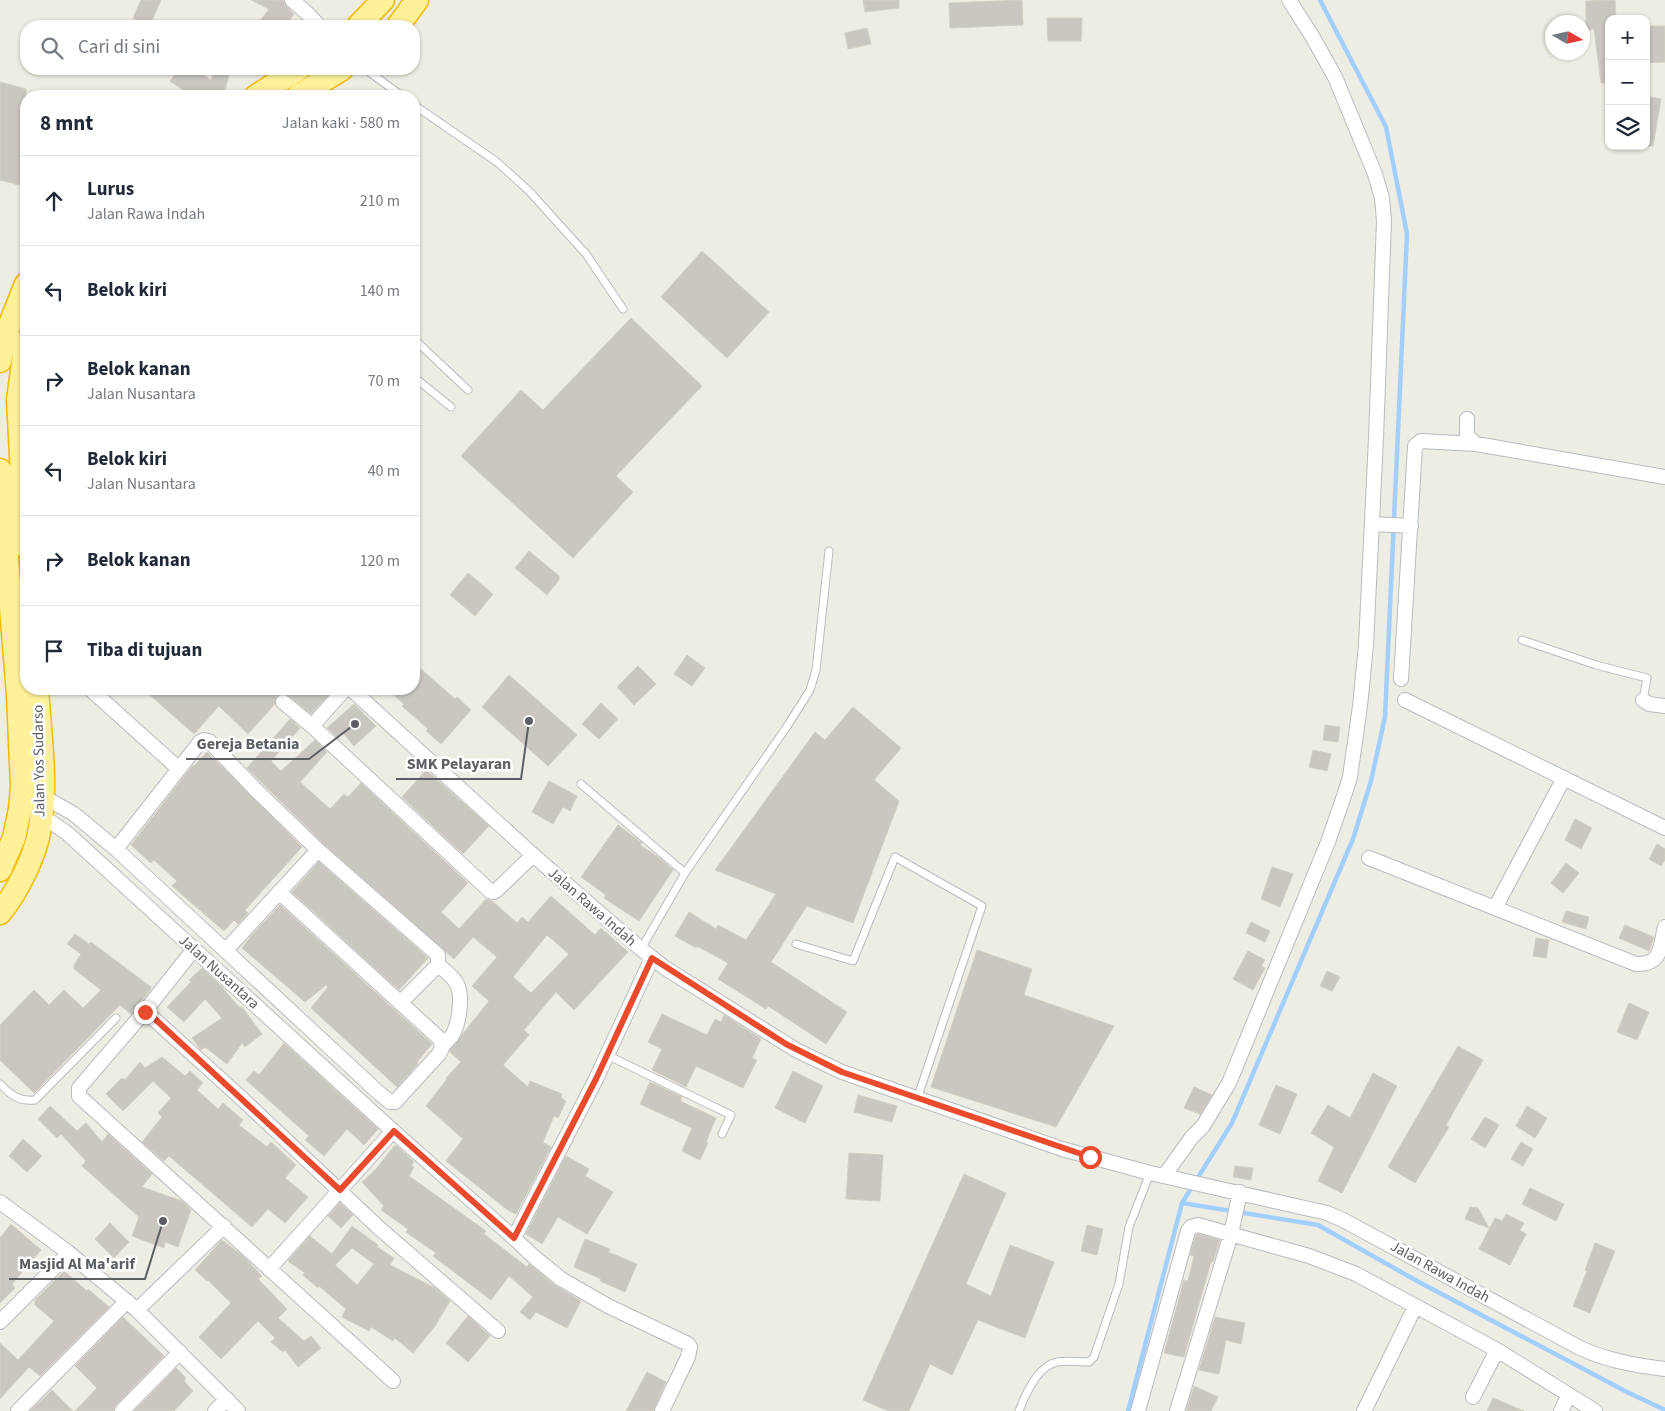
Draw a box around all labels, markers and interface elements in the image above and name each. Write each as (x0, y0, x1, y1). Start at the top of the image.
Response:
north arrow (1545, 15, 1590, 60)
map controls (1605, 15, 1650, 150)
button: + (1605, 15, 1650, 60)
search box (20, 20, 420, 75)
icon: search (38, 34, 66, 62)
text: Cari di sini (78, 34, 160, 61)
button: − (1605, 60, 1650, 105)
button: layers (1605, 105, 1650, 150)
text: 8 mnt (40, 108, 93, 138)
text: Jalan kaki · 580 m (282, 112, 400, 134)
text: Lurus (87, 176, 134, 203)
icon: ahead (40, 187, 68, 215)
text: 210 m (360, 190, 400, 212)
text: Jalan Rawa Indah (87, 203, 205, 225)
icon: left (40, 277, 68, 305)
text: Belok kiri (87, 277, 167, 304)
text: 140 m (360, 280, 400, 302)
text: Belok kanan (87, 356, 191, 383)
icon: right (40, 367, 68, 395)
text: 70 m (368, 370, 400, 392)
text: Jalan Nusantara (87, 383, 196, 405)
text: Belok kiri (87, 446, 167, 473)
icon: left (40, 457, 68, 485)
text: 40 m (368, 460, 400, 482)
text: Jalan Nusantara (87, 473, 196, 495)
icon: right (40, 547, 68, 575)
text: Belok kanan (87, 547, 191, 574)
text: 120 m (360, 550, 400, 572)
icon: arrive (40, 637, 68, 665)
text: Tiba di tujuan (87, 637, 202, 664)
street label: Jalan Yos Sudarso (28, 704, 50, 818)
callout: Gereja Betania (186, 728, 309, 759)
text: Gereja Betania (196, 733, 300, 755)
callout: SMK Pelayaran (396, 748, 521, 779)
text: SMK Pelayaran (407, 753, 511, 775)
street label: Jalan Rawa Indah (543, 863, 641, 951)
street label: Jalan Nusantara (174, 930, 264, 1014)
route end (134, 1001, 157, 1024)
route start (1079, 1146, 1102, 1169)
street label: Jalan Rawa Indah (1386, 1236, 1494, 1308)
callout: Masjid Al Ma'arif (9, 1248, 145, 1279)
text: Masjid Al Ma'arif (19, 1253, 136, 1275)

